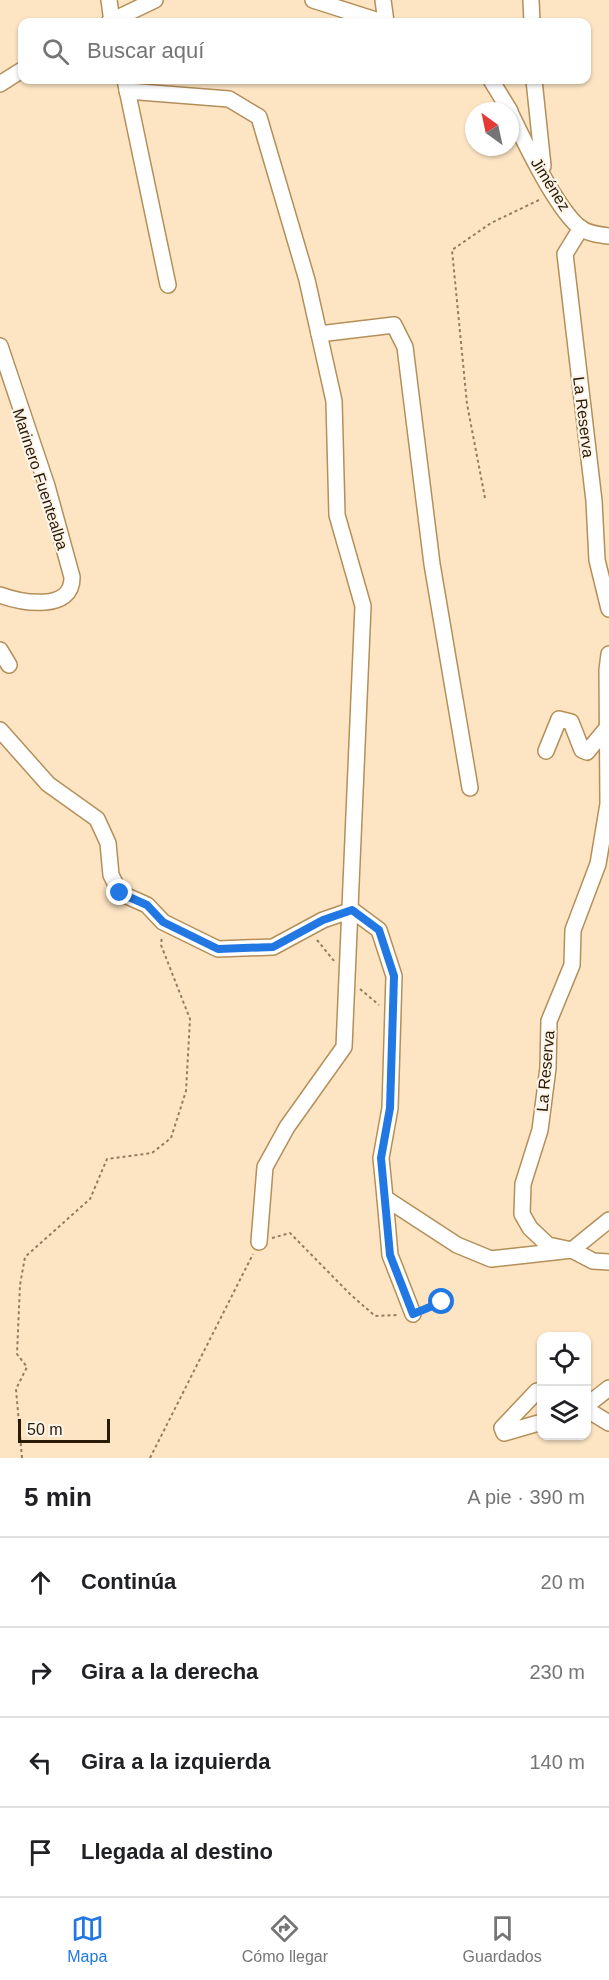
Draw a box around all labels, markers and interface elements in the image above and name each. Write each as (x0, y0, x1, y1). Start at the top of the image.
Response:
search box (18, 18, 591, 84)
icon: search (39, 35, 72, 68)
text: Buscar aquí (87, 38, 204, 63)
north arrow (465, 102, 519, 156)
street label: Jiménez (528, 154, 574, 214)
street label: La Reserva (570, 375, 597, 459)
street label: Marinero Fuentealba (10, 406, 71, 552)
route end (106, 879, 132, 905)
street label: La Reserva (533, 1029, 558, 1113)
route start (428, 1288, 454, 1314)
map controls (537, 1332, 591, 1440)
button: locate (537, 1332, 591, 1386)
button: layers (537, 1386, 591, 1440)
scale bar (18, 1416, 110, 1444)
text: 50 m (27, 1421, 63, 1438)
text: 5 min (24, 1482, 92, 1512)
text: A pie · 390 m (467, 1486, 585, 1508)
icon: ahead (24, 1566, 57, 1599)
text: Continúa (81, 1569, 176, 1594)
text: 20 m (541, 1571, 585, 1593)
icon: right (24, 1656, 57, 1689)
text: Gira a la derecha (81, 1659, 258, 1684)
text: 230 m (529, 1661, 585, 1683)
icon: left (24, 1746, 57, 1779)
text: Gira a la izquierda (81, 1749, 271, 1774)
text: 140 m (529, 1751, 585, 1773)
icon: arrive (24, 1836, 57, 1869)
text: Llegada al destino (81, 1839, 273, 1864)
tab: Mapa (67, 1912, 107, 1966)
tab: Cómo llegar (242, 1912, 328, 1966)
tab: Guardados (463, 1912, 542, 1966)

